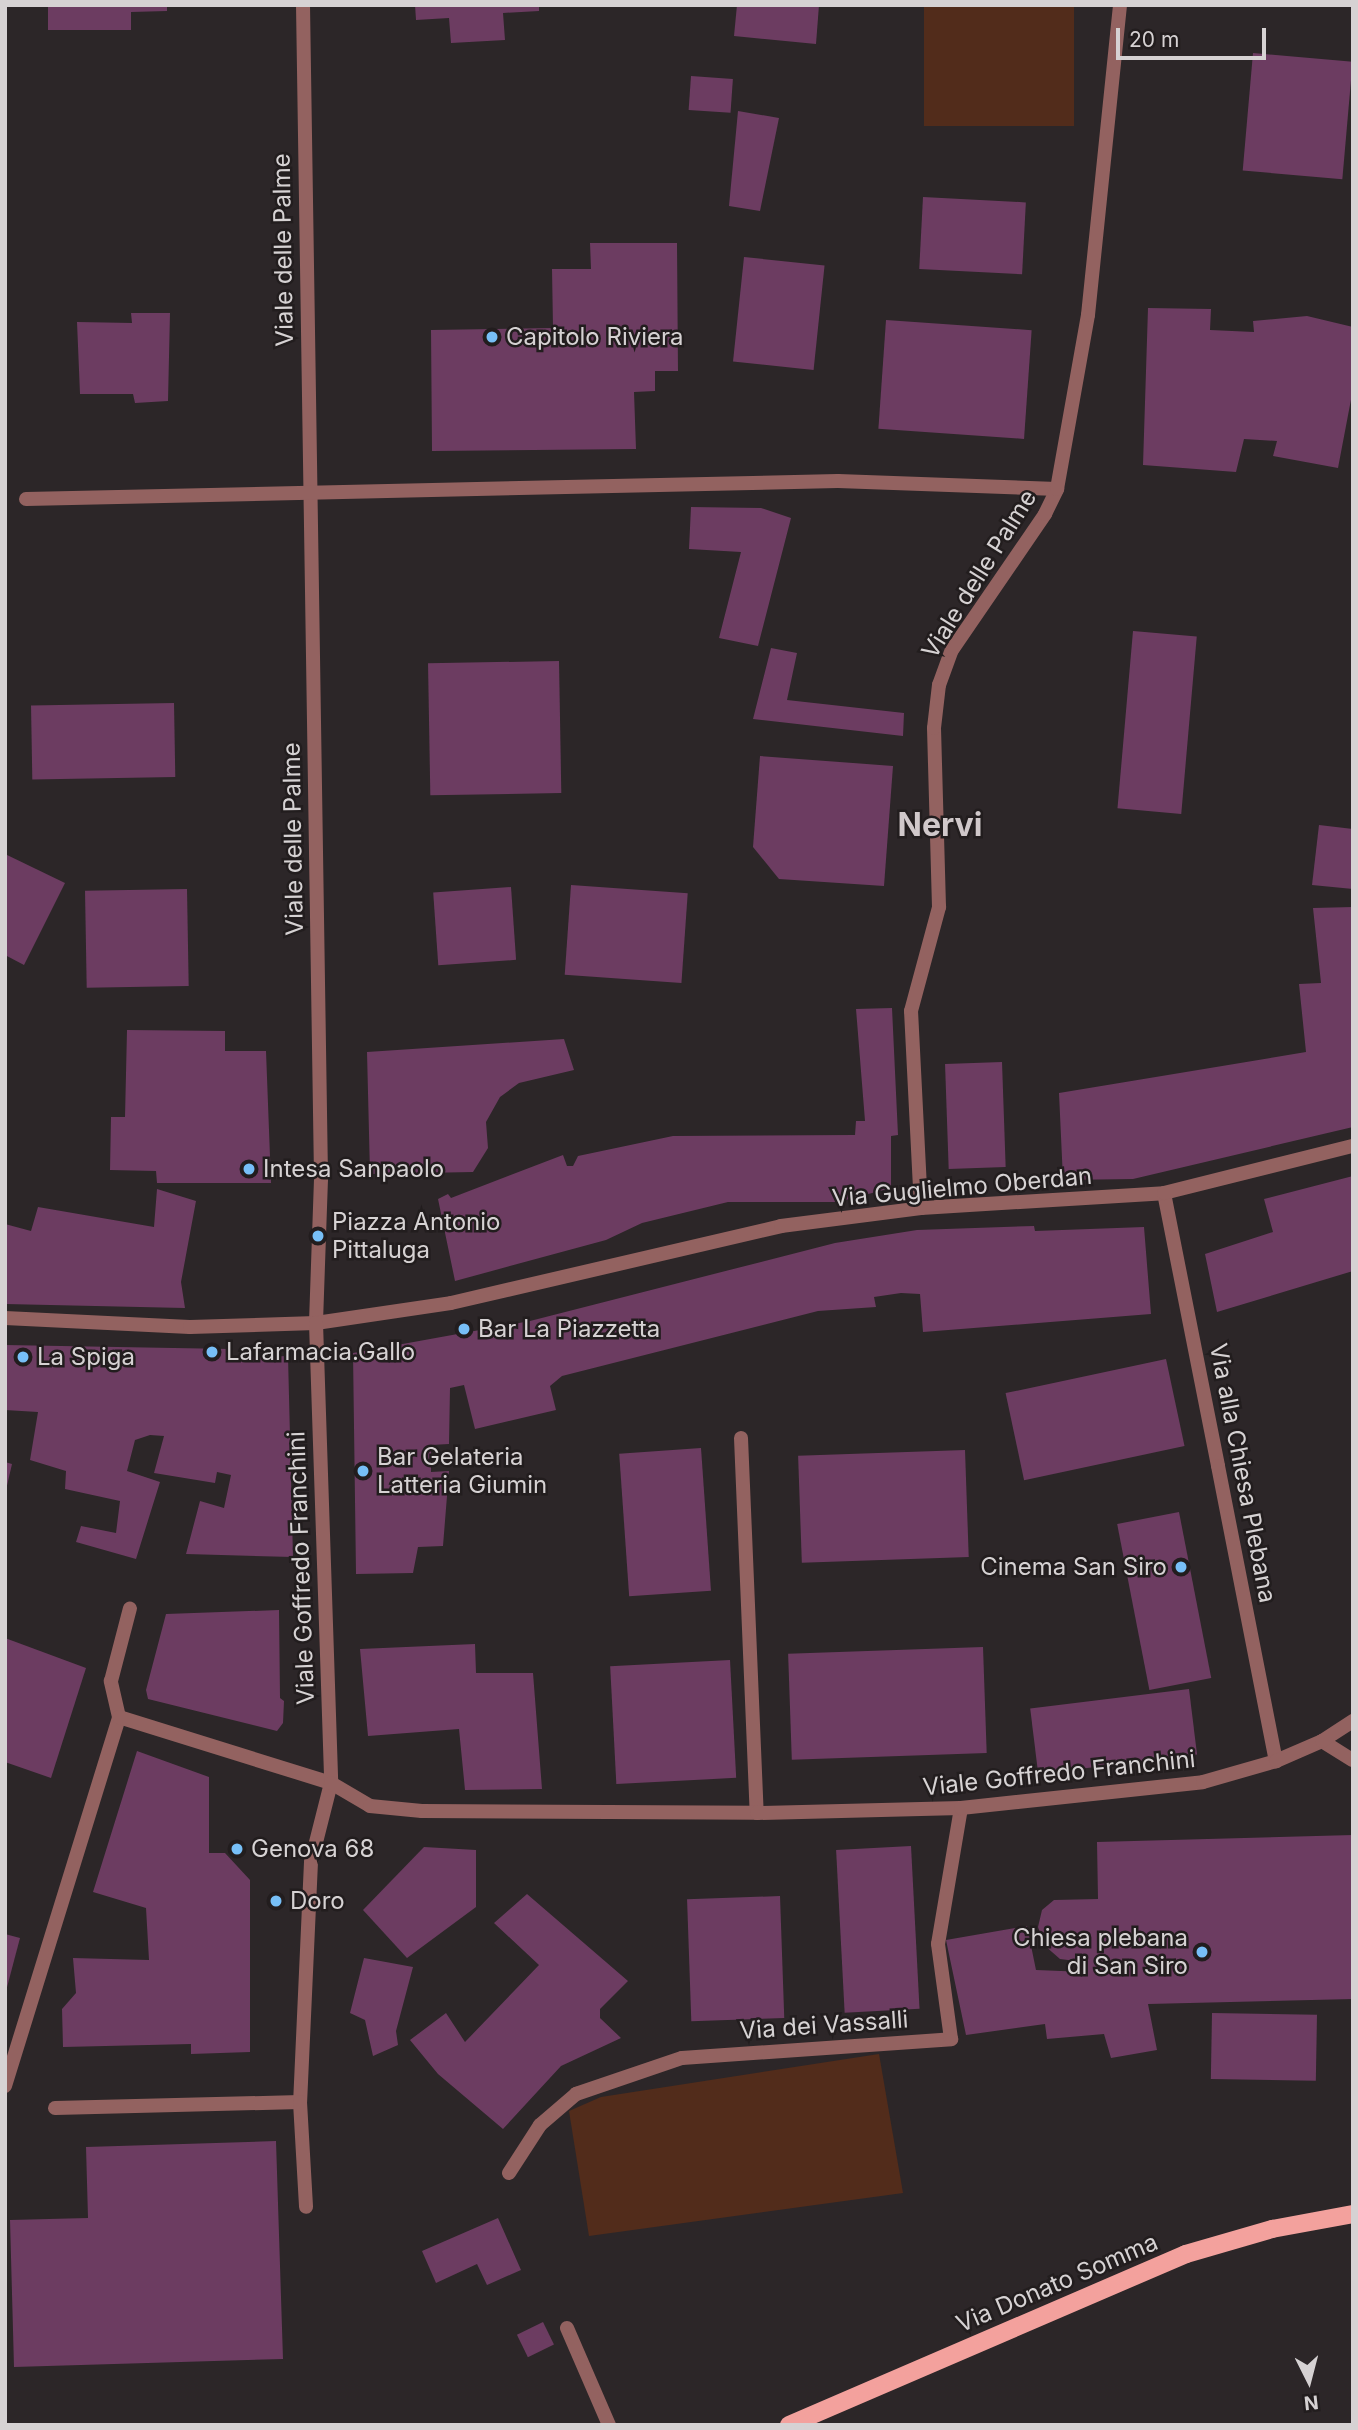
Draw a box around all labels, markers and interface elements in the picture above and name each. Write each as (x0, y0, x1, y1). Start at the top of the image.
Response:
scale bar (1120, 14, 1270, 58)
text: 20 m (1129, 27, 1179, 52)
street label: Viale delle Palme (267, 153, 299, 347)
place label: Capitolo Riviera (506, 323, 684, 351)
marker: Capitolo Riviera (484, 329, 500, 345)
street label: Viale delle Palme (916, 484, 1042, 664)
street label: Viale delle Palme (277, 742, 309, 936)
district label: Nervi (898, 806, 982, 844)
place label: Intesa Sanpaolo (263, 1155, 444, 1183)
marker: Intesa Sanpaolo (241, 1161, 257, 1177)
street label: Via Guglielmo Oberdan (831, 1161, 1093, 1213)
place label: Piazza Antonio Pittaluga (332, 1208, 500, 1264)
marker: Piazza Antonio Pittaluga (310, 1228, 326, 1244)
place label: Bar La Piazzetta (478, 1315, 660, 1343)
marker: Bar La Piazzetta (456, 1321, 472, 1337)
place label: Lafarmacia.Gallo (226, 1338, 415, 1366)
street label: Via alla Chiesa Plebana (1204, 1341, 1282, 1605)
place label: La Spiga (37, 1343, 135, 1371)
marker: Lafarmacia.Gallo (204, 1344, 220, 1360)
marker: La Spiga (15, 1349, 31, 1365)
street label: Viale Goffredo Franchini (282, 1431, 320, 1705)
place label: Bar Gelateria Latteria Giumin (377, 1443, 547, 1499)
marker: Bar Gelateria Latteria Giumin (355, 1463, 371, 1479)
place label: Cinema San Siro (980, 1553, 1167, 1581)
marker: Cinema San Siro (1173, 1559, 1189, 1575)
street label: Viale Goffredo Franchini (921, 1744, 1197, 1802)
place label: Genova 68 (251, 1835, 374, 1863)
marker: Genova 68 (229, 1841, 245, 1857)
place label: Doro (290, 1887, 345, 1915)
marker: Doro (268, 1893, 284, 1909)
place label: Chiesa plebana di San Siro (1013, 1924, 1188, 1980)
marker: Chiesa plebana di San Siro (1194, 1944, 1210, 1960)
street label: Via dei Vassalli (739, 2005, 909, 2045)
street label: Via Donato Somma (952, 2228, 1162, 2338)
north arrow (1274, 2346, 1344, 2416)
text: N (1303, 2390, 1320, 2415)

